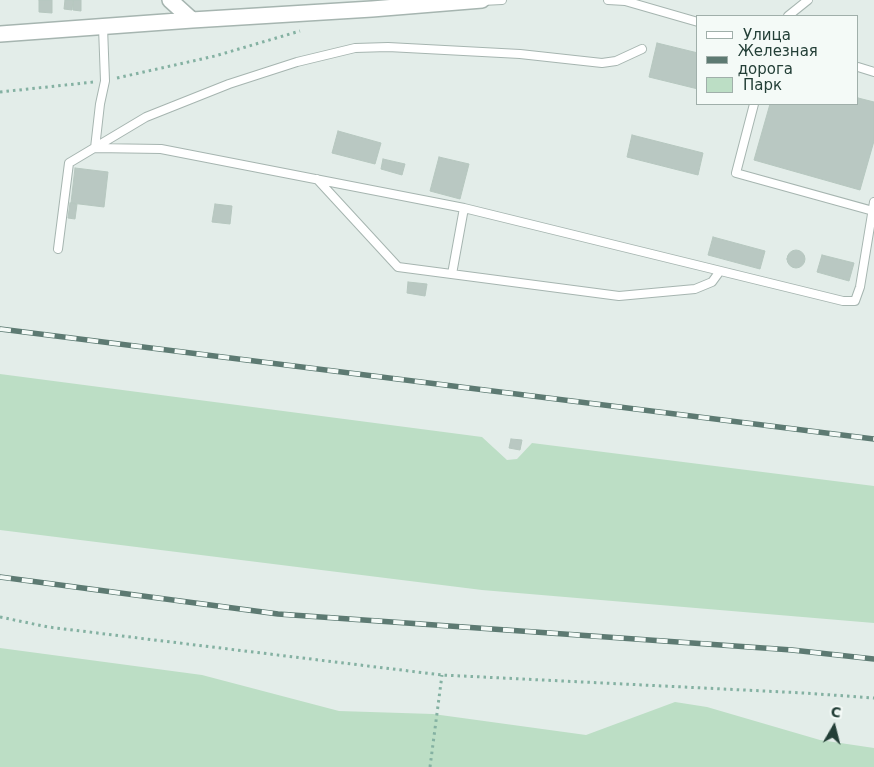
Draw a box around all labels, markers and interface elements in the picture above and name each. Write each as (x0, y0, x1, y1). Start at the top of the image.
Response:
legend (696, 15, 859, 105)
text: Улица (743, 26, 791, 44)
text: Железная дорога (738, 42, 818, 78)
text: Парк (743, 76, 782, 94)
north arrow (809, 702, 859, 752)
text: С (830, 704, 842, 721)

